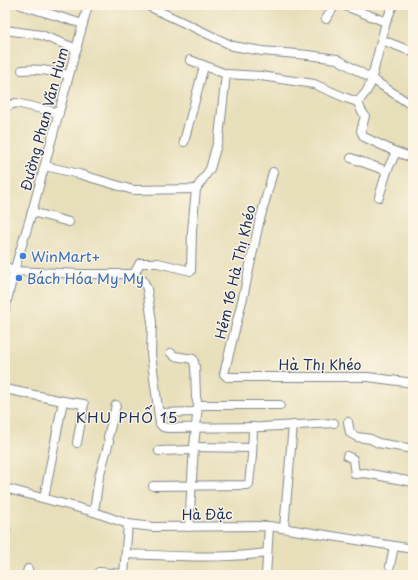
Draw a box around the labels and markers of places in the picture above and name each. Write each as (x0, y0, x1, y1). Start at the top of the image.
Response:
place label: WinMart+ (31, 246, 100, 267)
marker: WinMart+ (18, 251, 28, 261)
place label: Bách Hóa My My (27, 268, 144, 289)
marker: Bách Hóa My My (14, 273, 24, 283)

